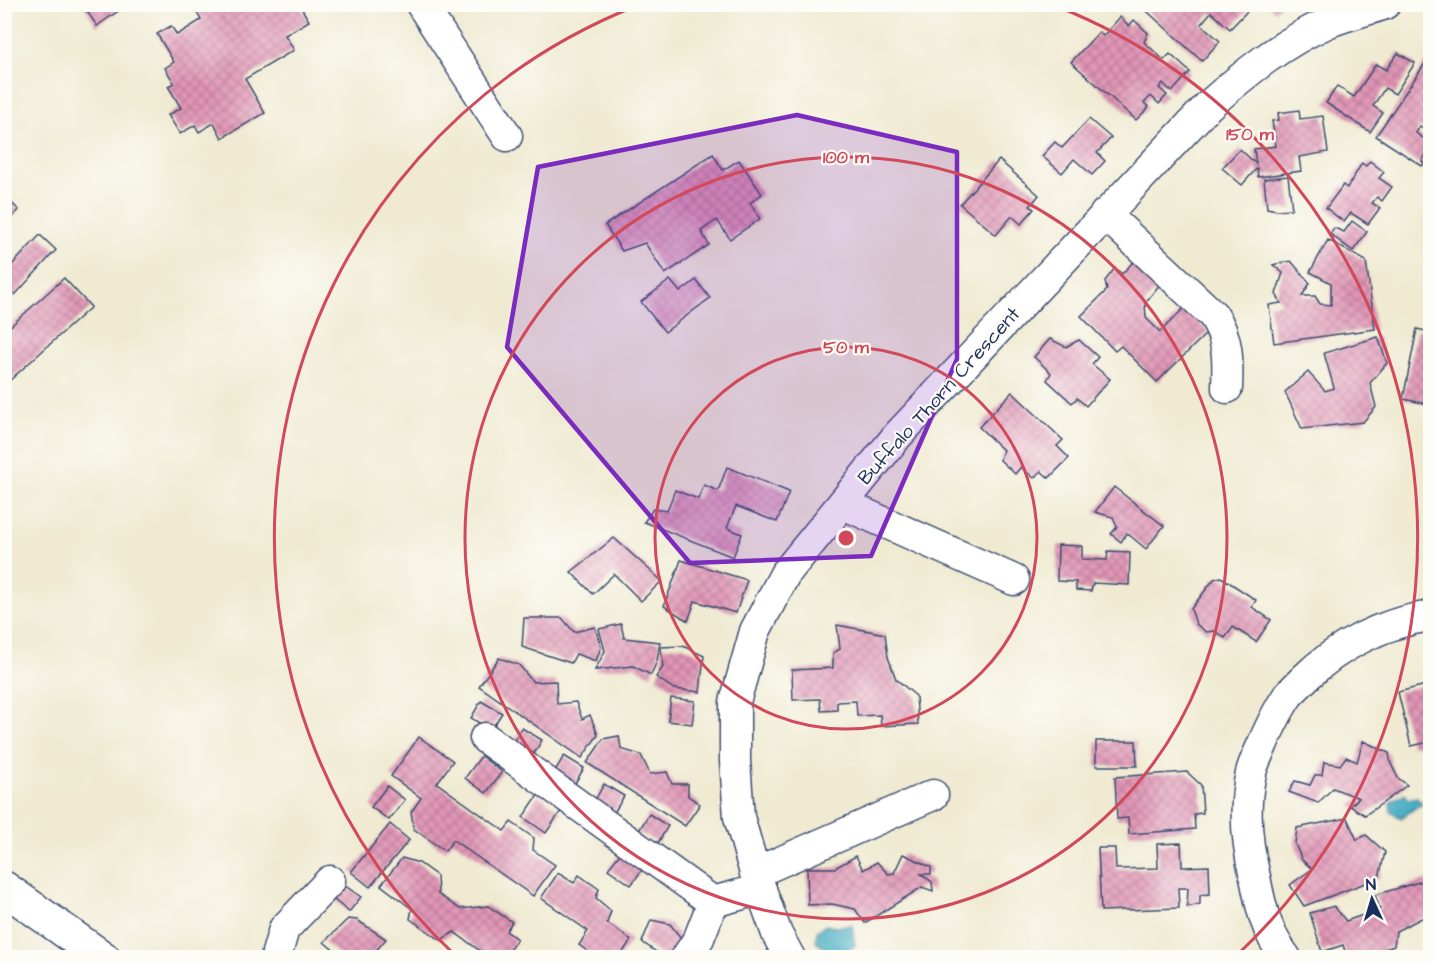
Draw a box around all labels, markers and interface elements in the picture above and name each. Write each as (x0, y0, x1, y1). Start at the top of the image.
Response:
text: 150 m (1226, 122, 1275, 147)
text: 100 m (823, 145, 870, 170)
street label: Buffalo Thorn Crescent (851, 301, 1027, 491)
text: 50 m (823, 335, 870, 360)
centre of rings (836, 528, 856, 548)
north arrow (1342, 869, 1402, 929)
text: N (1365, 874, 1377, 896)

